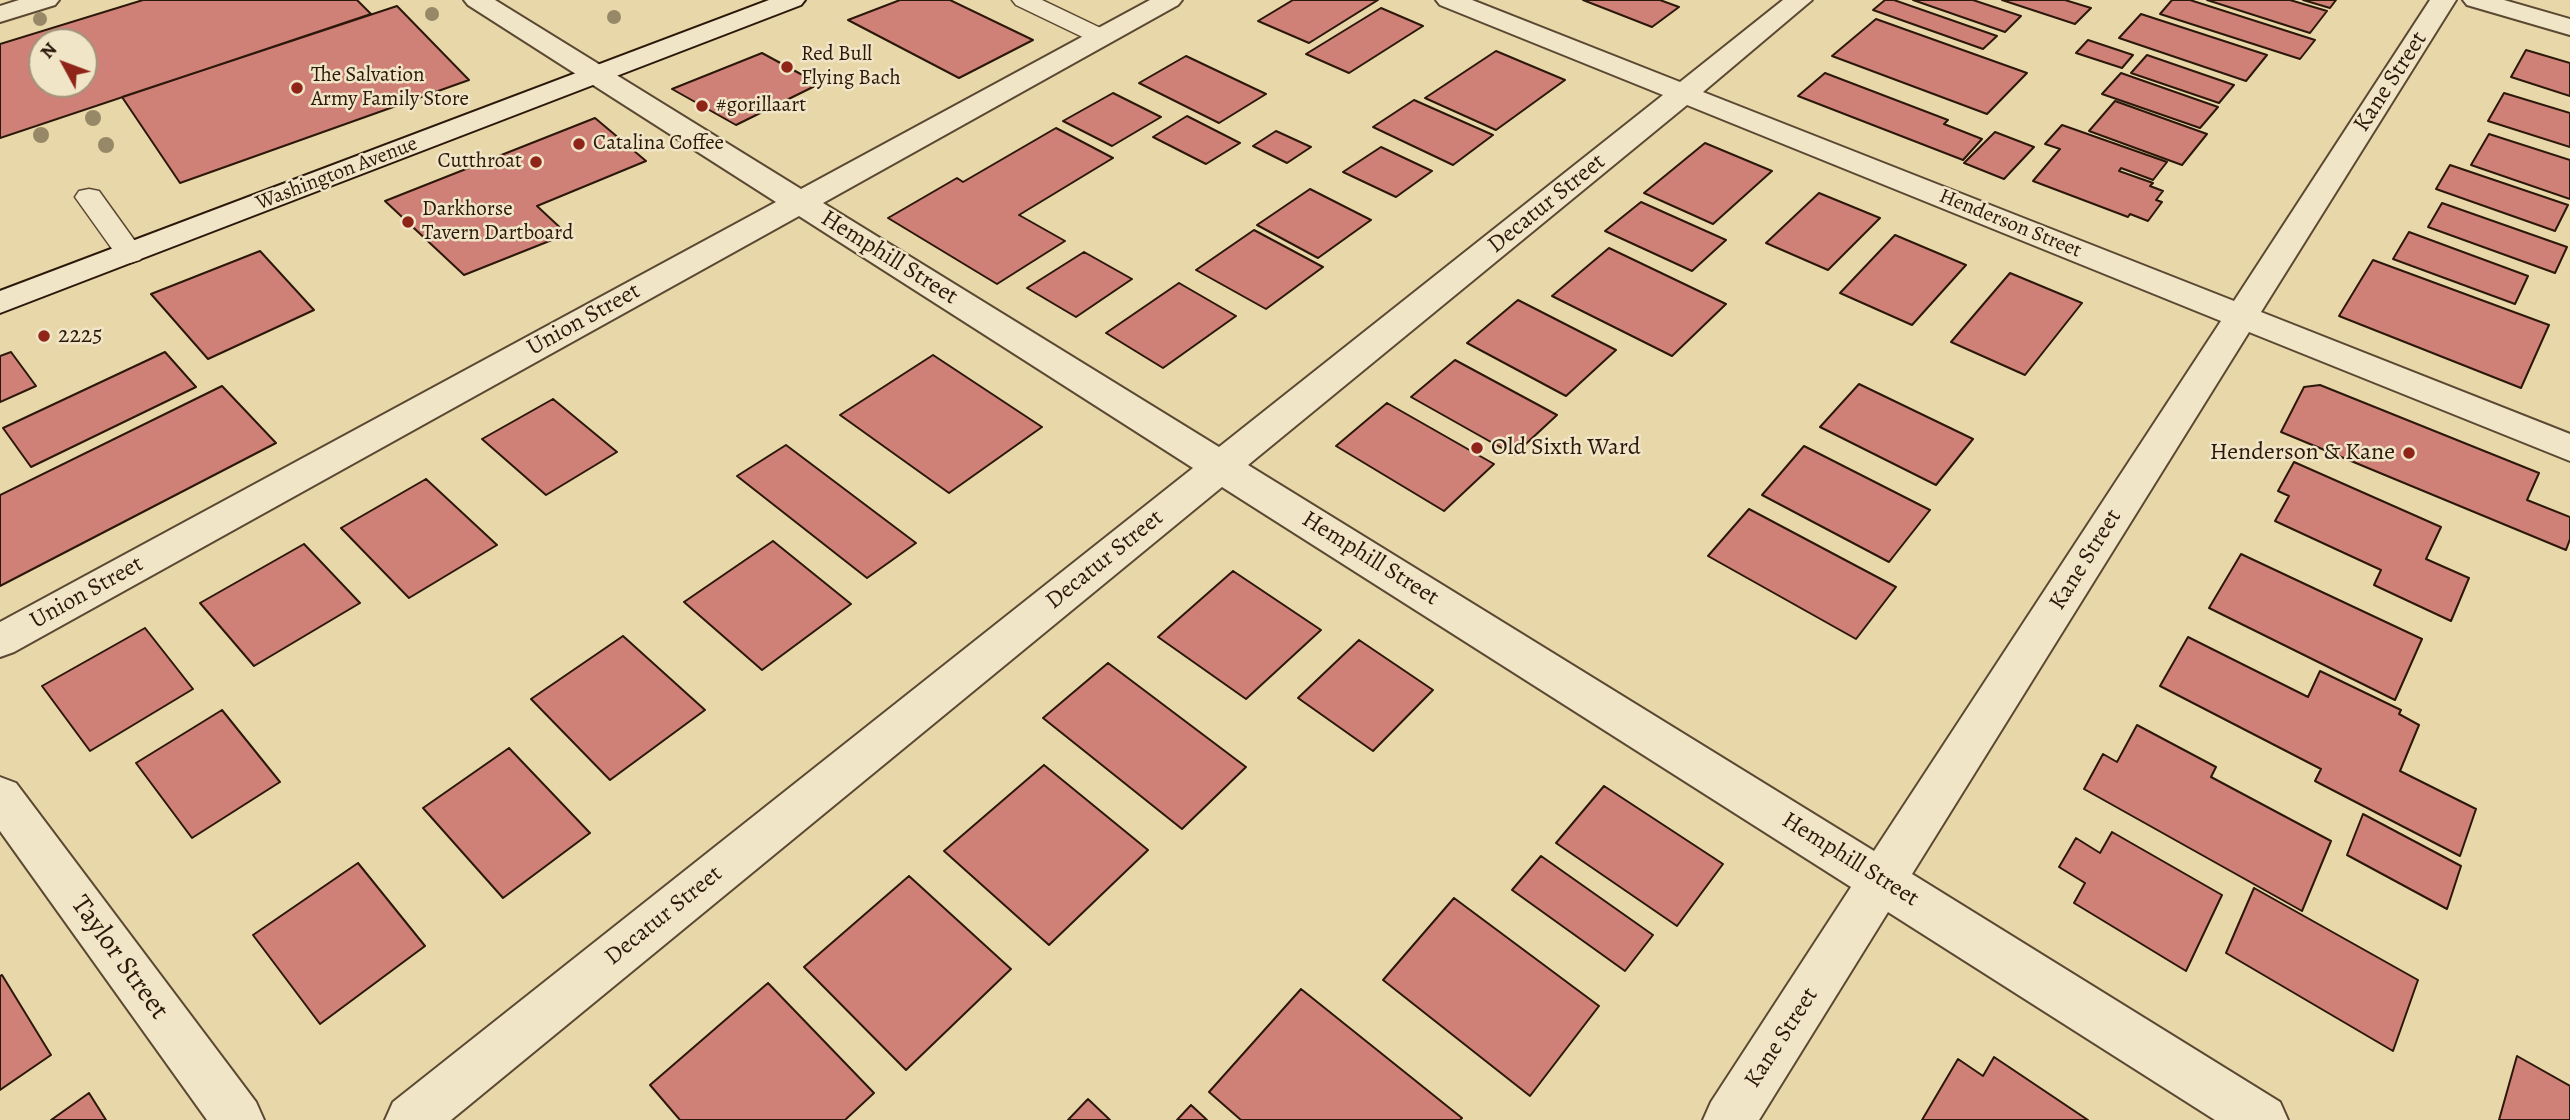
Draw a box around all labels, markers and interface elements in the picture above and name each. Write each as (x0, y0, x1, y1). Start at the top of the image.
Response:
street label: Kane Street (2348, 26, 2434, 138)
north arrow (28, 28, 98, 98)
text: N (34, 37, 63, 64)
place label: Red Bull Flying Bach (801, 42, 901, 92)
marker: Red Bull Flying Bach (779, 59, 795, 75)
place label: The Salvation Army Family Store (311, 63, 469, 113)
marker: The Salvation Army Family Store (289, 80, 305, 96)
place label: #gorillaart (716, 93, 806, 119)
marker: #gorillaart (694, 98, 710, 114)
place label: Catalina Coffee (593, 131, 724, 157)
street label: Washington Avenue (253, 132, 421, 216)
marker: Catalina Coffee (571, 136, 587, 152)
street label: Decatur Street (1483, 148, 1611, 260)
place label: Cutthroat (437, 149, 522, 175)
marker: Cutthroat (528, 154, 544, 170)
street label: Henderson Street (1935, 184, 2085, 264)
place label: Darkhorse Tavern Dartboard (422, 197, 573, 247)
street label: Hemphill Street (815, 204, 963, 312)
marker: Darkhorse Tavern Dartboard (400, 214, 416, 230)
street label: Union Street (523, 277, 645, 363)
place label: 2225 (58, 322, 103, 350)
marker: 2225 (36, 328, 52, 344)
place label: Old Sixth Ward (1491, 434, 1641, 462)
place label: Henderson & Kane (2210, 439, 2395, 467)
marker: Old Sixth Ward (1469, 440, 1485, 456)
marker: Henderson & Kane (2401, 445, 2417, 461)
street label: Decatur Street (1041, 504, 1169, 616)
street label: Kane Street (2044, 504, 2128, 616)
street label: Hemphill Street (1296, 505, 1444, 613)
street label: Union Street (26, 550, 148, 636)
street label: Hemphill Street (1776, 806, 1924, 914)
street label: Decatur Street (600, 860, 728, 972)
street label: Taylor Street (63, 890, 175, 1026)
street label: Kane Street (1739, 982, 1825, 1094)

